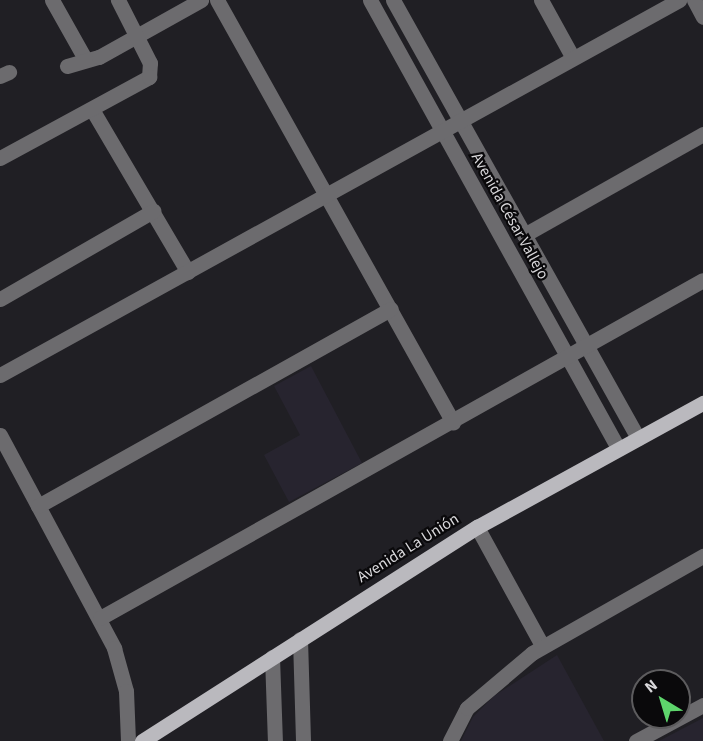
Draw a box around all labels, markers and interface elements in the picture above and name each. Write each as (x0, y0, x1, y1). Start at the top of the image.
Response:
street label: Avenida César Vallejo (467, 149, 553, 283)
street label: Avenida La Unión (354, 509, 462, 587)
north arrow (631, 669, 691, 729)
text: N (640, 674, 662, 698)

